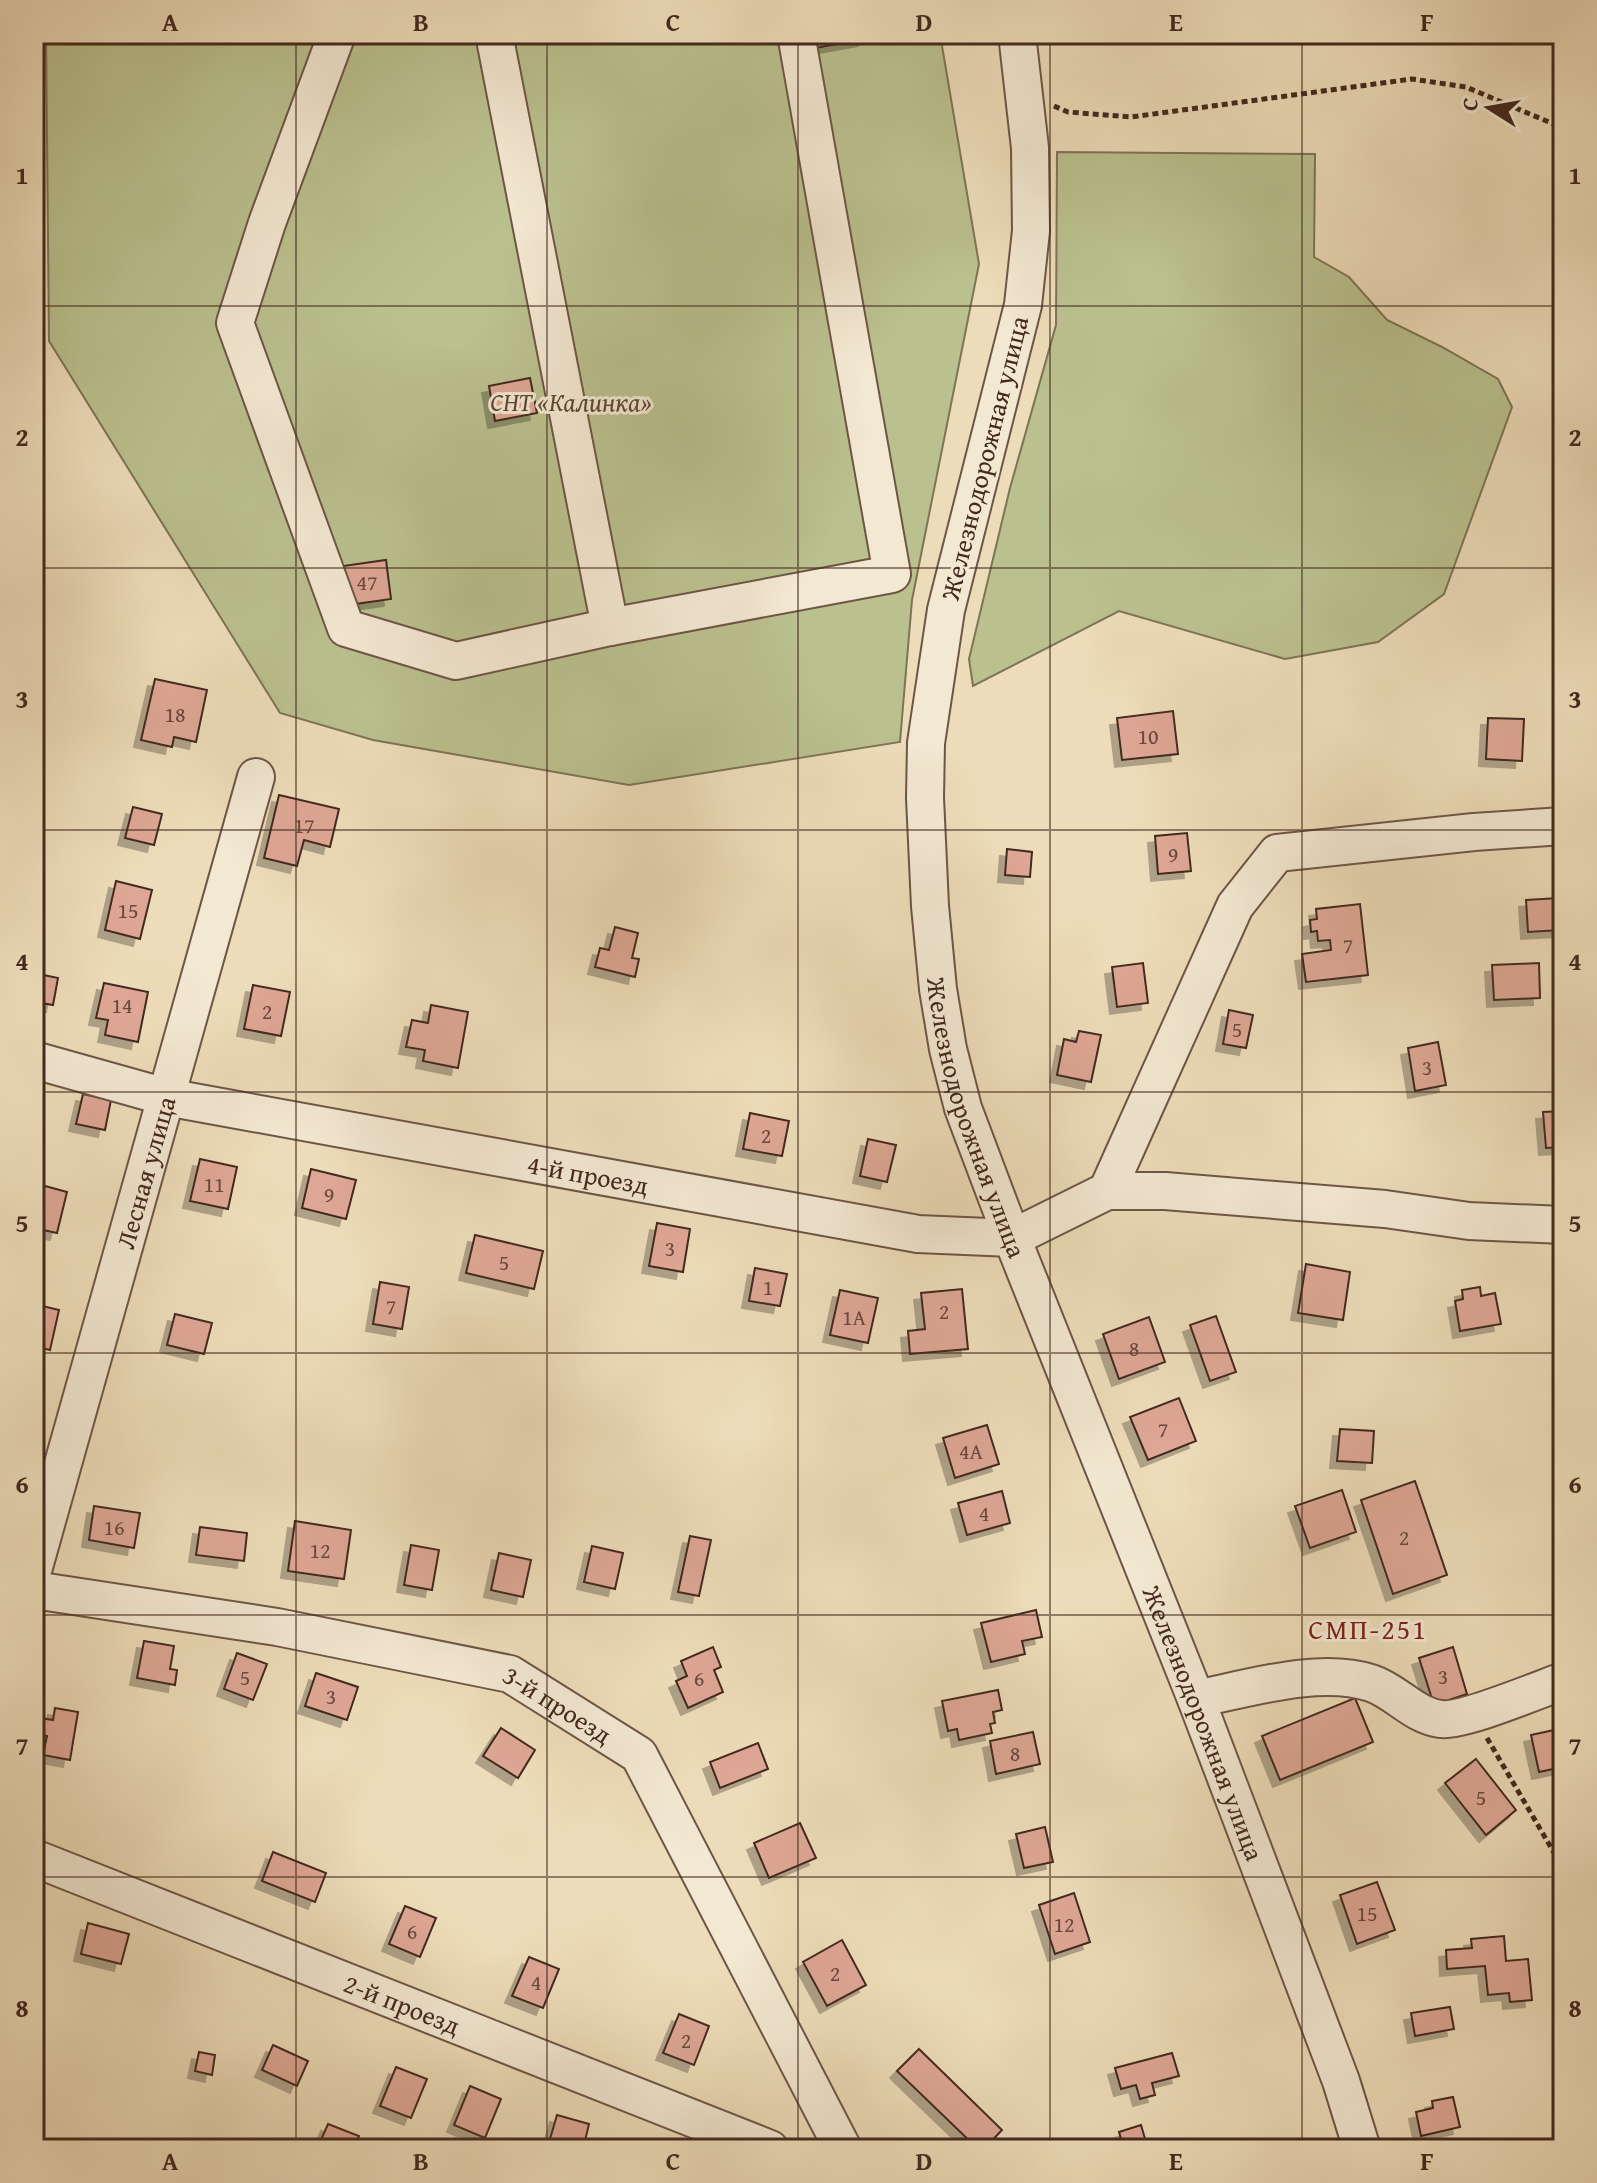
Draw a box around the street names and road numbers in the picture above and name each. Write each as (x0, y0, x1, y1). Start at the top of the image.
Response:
street label: Железнодорожная улица (930, 311, 1038, 605)
street label: Железнодорожная улица (917, 974, 1038, 1264)
street label: Лесная улица (105, 1091, 185, 1253)
street label: 4-й проезд (524, 1144, 652, 1204)
street label: Железнодорожная улица (1133, 1579, 1275, 1867)
street label: 3-й проезд (496, 1655, 620, 1753)
street label: 2-й проезд (338, 1963, 466, 2044)

